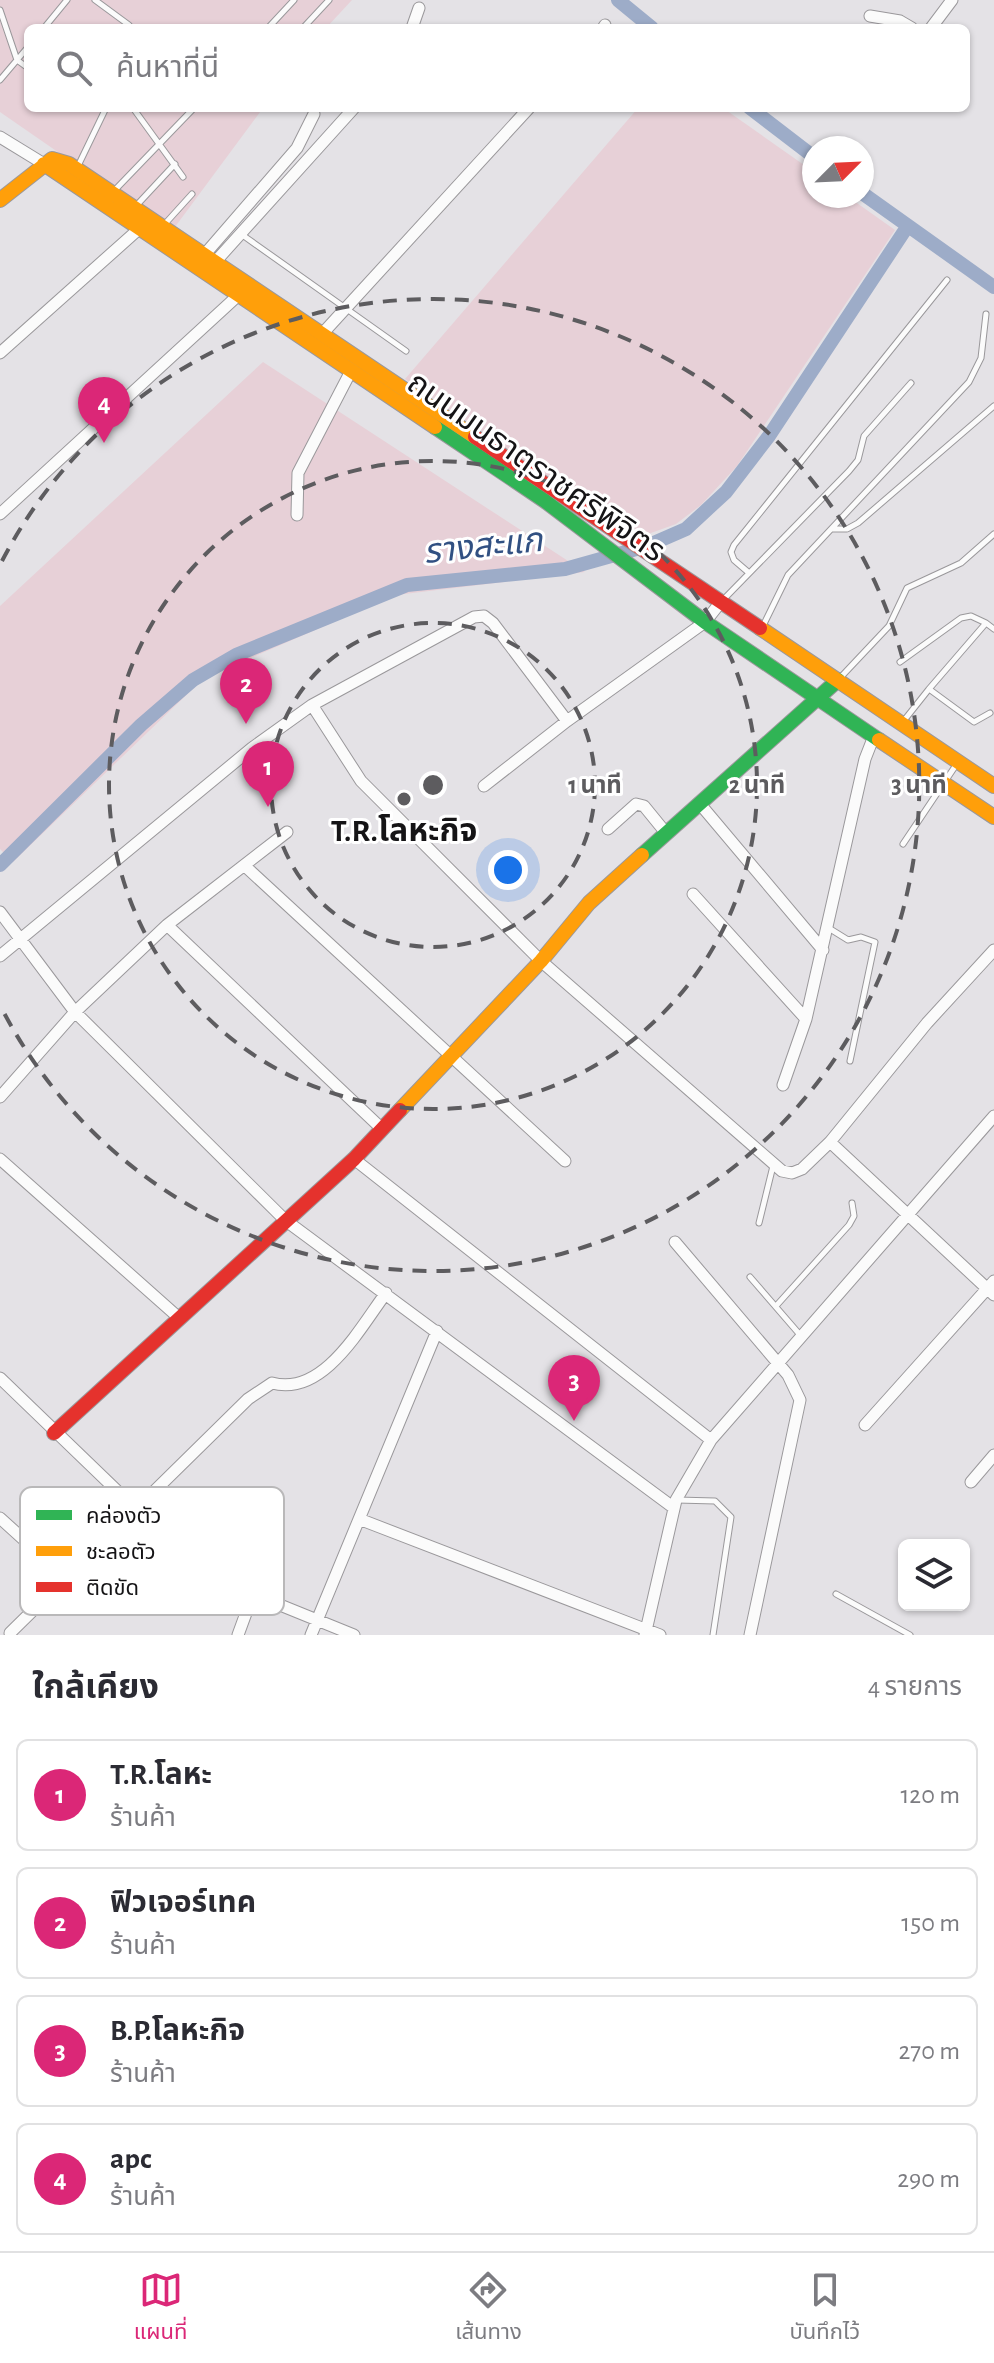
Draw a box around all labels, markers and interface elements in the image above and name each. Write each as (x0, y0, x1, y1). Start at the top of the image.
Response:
search box (24, 24, 970, 112)
icon: search (52, 46, 96, 90)
text: ค้นหาที่นี่ (116, 53, 219, 83)
north arrow (802, 136, 874, 208)
street label: ถนนมนธาตุราชศรีพิจิตร (400, 366, 670, 569)
pin: 4 (78, 377, 130, 443)
water label: รางสะแก (422, 524, 546, 570)
pin: 2 (220, 658, 272, 724)
pin: 1 (242, 741, 294, 807)
centre of rings (419, 771, 447, 799)
text: 1 นาที (568, 772, 622, 798)
text: 2 นาที (729, 772, 785, 798)
text: 3 นาที (891, 772, 947, 798)
marker: T.R.โลหะกิจ (395, 790, 413, 808)
place label: T.R.โลหะกิจ (331, 814, 477, 847)
your location (488, 850, 528, 890)
pin: 3 (548, 1355, 600, 1421)
legend (20, 1487, 284, 1615)
text: คล่องตัว (86, 1504, 161, 1527)
map controls (898, 1539, 970, 1611)
button: layers (898, 1539, 970, 1611)
text: ชะลอตัว (86, 1541, 156, 1563)
text: ติดขัด (86, 1577, 139, 1599)
text: ใกล้เคียง (32, 1671, 159, 1705)
text: 4 รายการ (868, 1674, 962, 1700)
text: T.R.โลหะ (110, 1760, 212, 1790)
text: 1 (55, 1782, 65, 1808)
text: 120 m (900, 1782, 960, 1808)
text: ร้านค้า (110, 1805, 176, 1831)
text: ฟิวเจอร์เทค (110, 1888, 256, 1918)
text: 2 (54, 1910, 66, 1936)
text: 150 m (901, 1910, 960, 1936)
text: ร้านค้า (110, 1933, 176, 1959)
text: B.P.โลหะกิจ (110, 2016, 245, 2046)
text: 3 (54, 2038, 66, 2064)
text: 270 m (899, 2038, 960, 2064)
text: ร้านค้า (110, 2061, 176, 2087)
text: apc (110, 2144, 152, 2174)
text: 4 (53, 2166, 67, 2192)
text: 290 m (897, 2166, 960, 2192)
text: ร้านค้า (110, 2184, 176, 2210)
tab: แผนที่ (134, 2268, 188, 2349)
tab: เส้นทาง (455, 2268, 522, 2349)
tab: บันทึกไว้ (789, 2268, 860, 2349)

